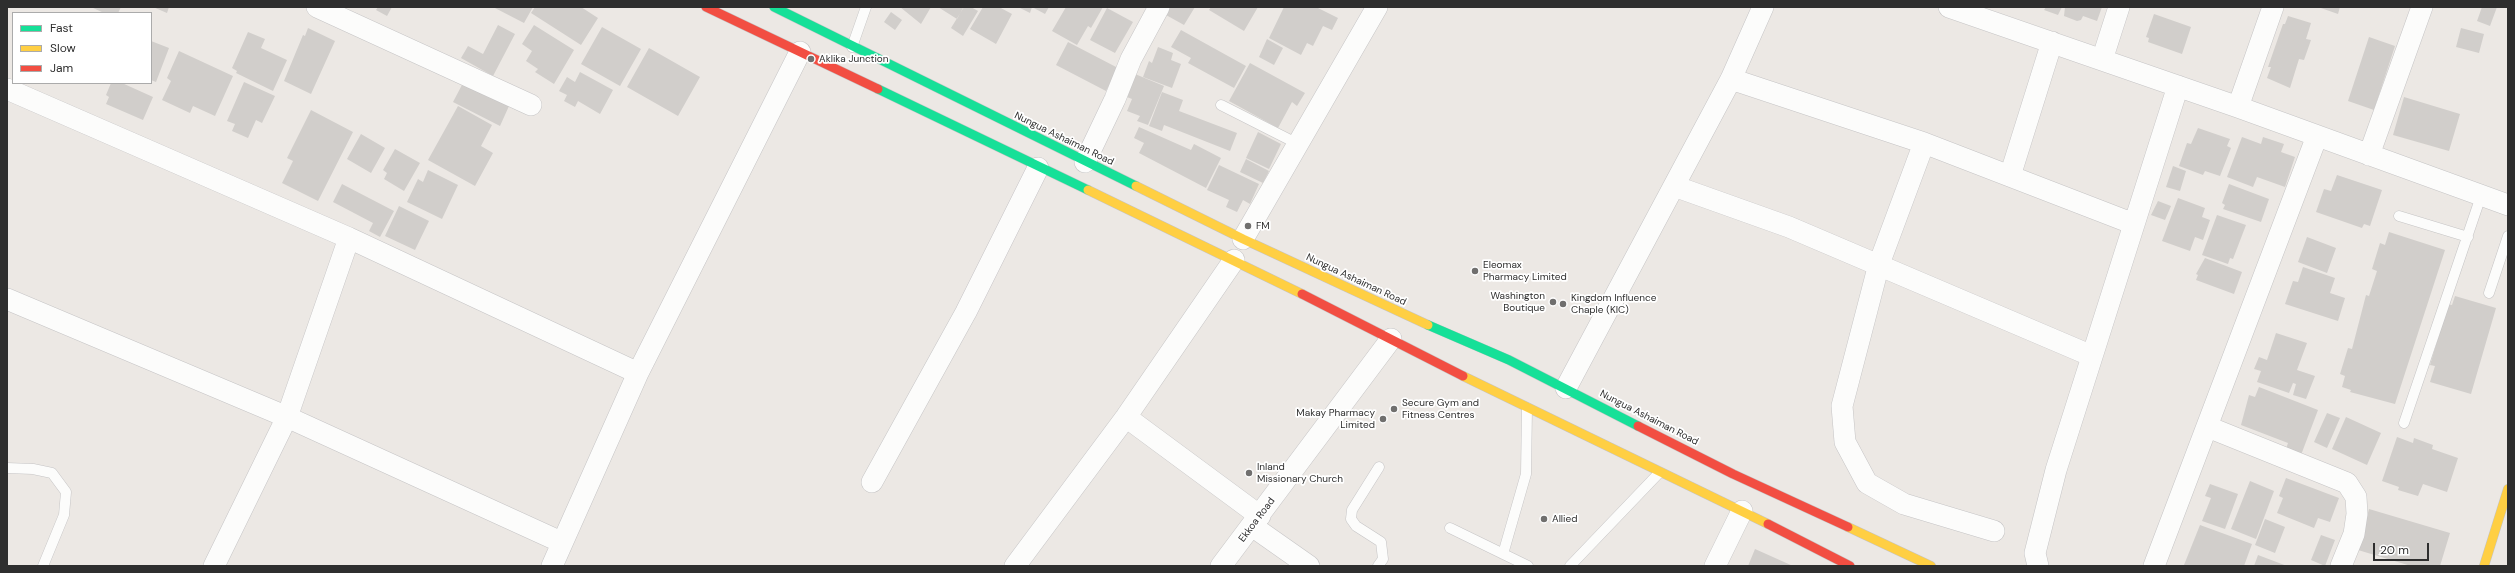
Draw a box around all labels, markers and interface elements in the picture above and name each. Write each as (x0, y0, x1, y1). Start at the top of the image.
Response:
legend (12, 12, 152, 84)
text: Fast (50, 20, 73, 36)
text: Slow (50, 40, 76, 56)
place label: Aklika Junction (819, 53, 888, 65)
marker: Aklika Junction (806, 54, 816, 64)
text: Jam (50, 60, 73, 76)
street label: Nungua Ashaiman Road (1012, 110, 1116, 168)
place label: FM (1256, 220, 1270, 232)
marker: FM (1243, 221, 1253, 231)
street label: Nungua Ashaiman Road (1304, 252, 1408, 308)
place label: Eleomax Pharmacy Limited (1483, 259, 1567, 282)
marker: Eleomax Pharmacy Limited (1470, 266, 1480, 276)
place label: Washington Boutique (1490, 290, 1545, 314)
place label: Kingdom Influence Chaple (KIC) (1571, 292, 1656, 316)
marker: Washington Boutique (1548, 297, 1558, 307)
marker: Kingdom Influence Chaple (KIC) (1558, 299, 1568, 309)
street label: Nungua Ashaiman Road (1598, 388, 1700, 448)
place label: Secure Gym and Fitness Centres (1402, 397, 1479, 420)
marker: Secure Gym and Fitness Centres (1389, 404, 1399, 414)
place label: Makay Pharmacy Limited (1296, 407, 1375, 430)
marker: Makay Pharmacy Limited (1378, 414, 1388, 424)
place label: Inland Missionary Church (1257, 461, 1343, 484)
marker: Inland Missionary Church (1244, 468, 1254, 478)
street label: Ekkoa Road (1236, 495, 1278, 545)
place label: Allied (1552, 513, 1577, 525)
marker: Allied (1539, 514, 1549, 524)
scale bar (2375, 535, 2431, 561)
text: 20 m (2380, 542, 2409, 558)

